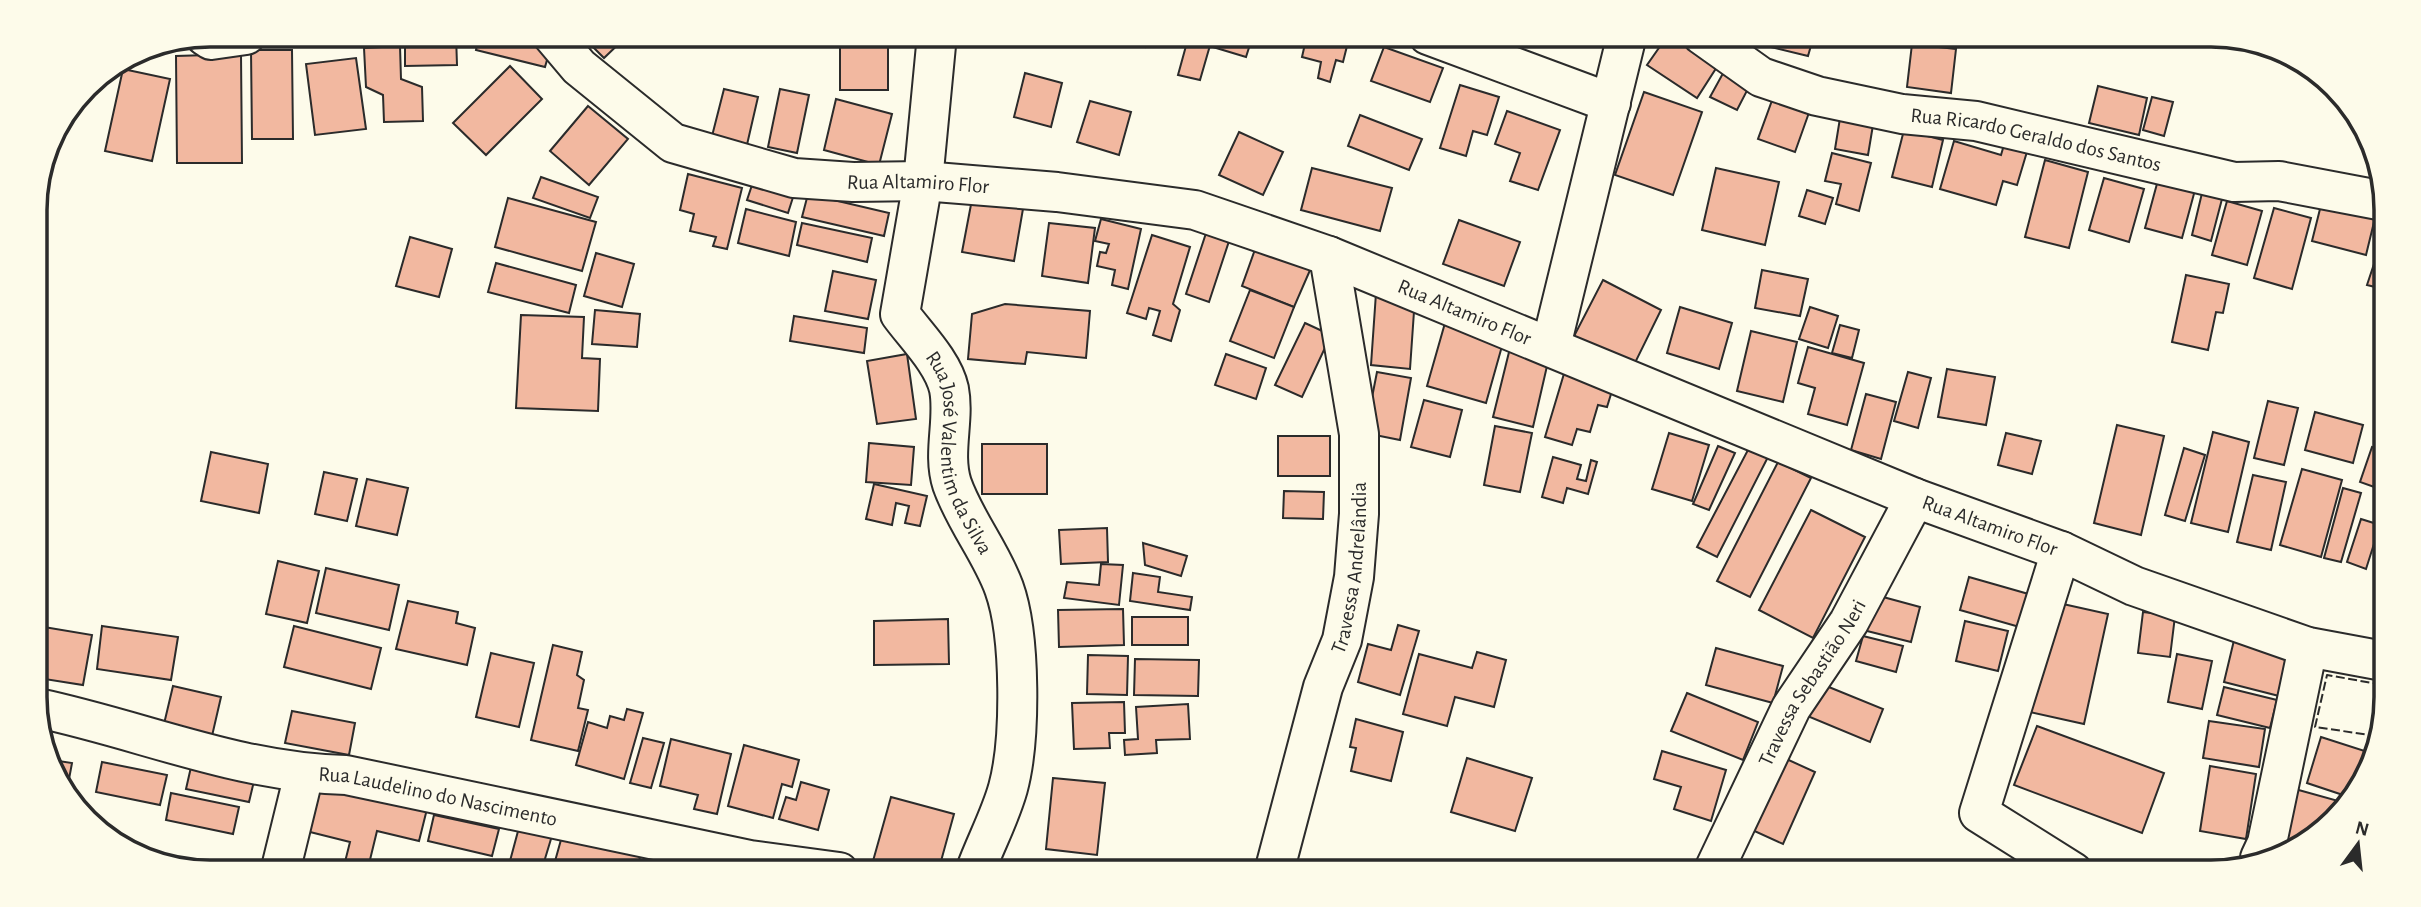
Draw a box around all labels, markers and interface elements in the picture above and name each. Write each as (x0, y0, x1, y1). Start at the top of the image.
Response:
street label: Rua Ricardo Geraldo dos Santos (1910, 104, 2163, 175)
street label: Rua Altamiro Flor (846, 170, 990, 197)
street label: Rua Altamiro Flor (1395, 275, 1535, 349)
street label: Rua José Valentim da Silva (922, 347, 997, 558)
street label: Travessa Andrelândia (1327, 481, 1370, 657)
street label: Rua Altamiro Flor (1920, 491, 2061, 559)
street label: Travessa Sebastião Neri (1755, 596, 1869, 769)
street label: Rua Laudelino do Nascimento (318, 763, 559, 830)
north arrow (2323, 809, 2393, 879)
text: N (2353, 818, 2371, 840)

